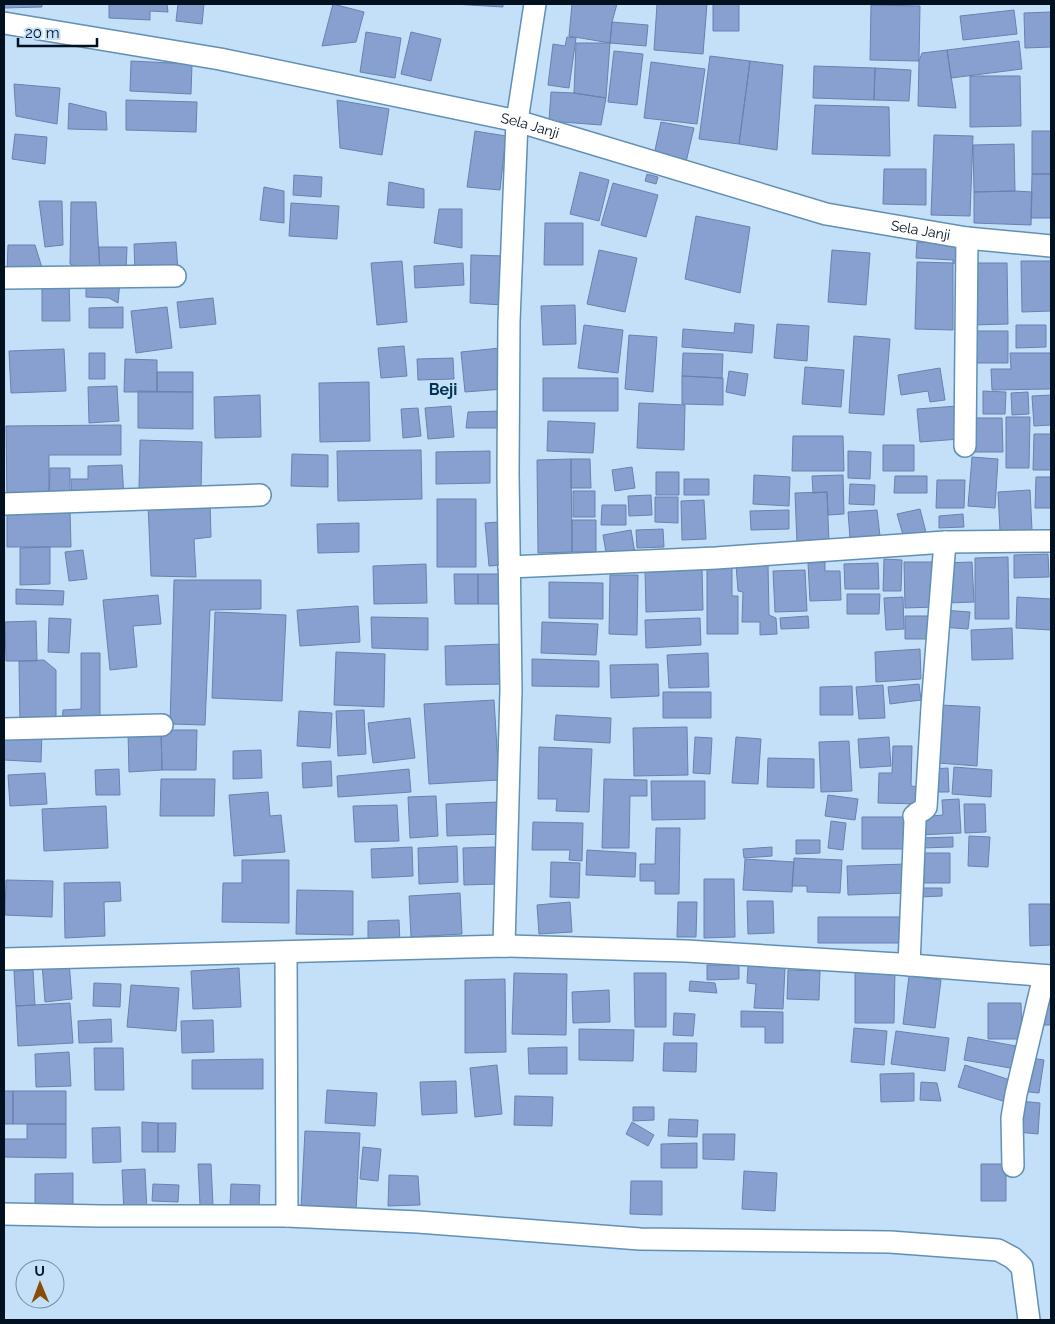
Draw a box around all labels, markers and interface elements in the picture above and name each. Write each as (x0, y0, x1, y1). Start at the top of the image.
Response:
scale bar (18, 15, 96, 47)
text: 20 m (25, 24, 60, 42)
street label: Sela Janji (499, 110, 561, 141)
street label: Sela Janji (890, 217, 951, 243)
district label: Beji (429, 380, 457, 399)
north arrow (15, 1259, 65, 1309)
text: U (34, 1263, 45, 1279)

